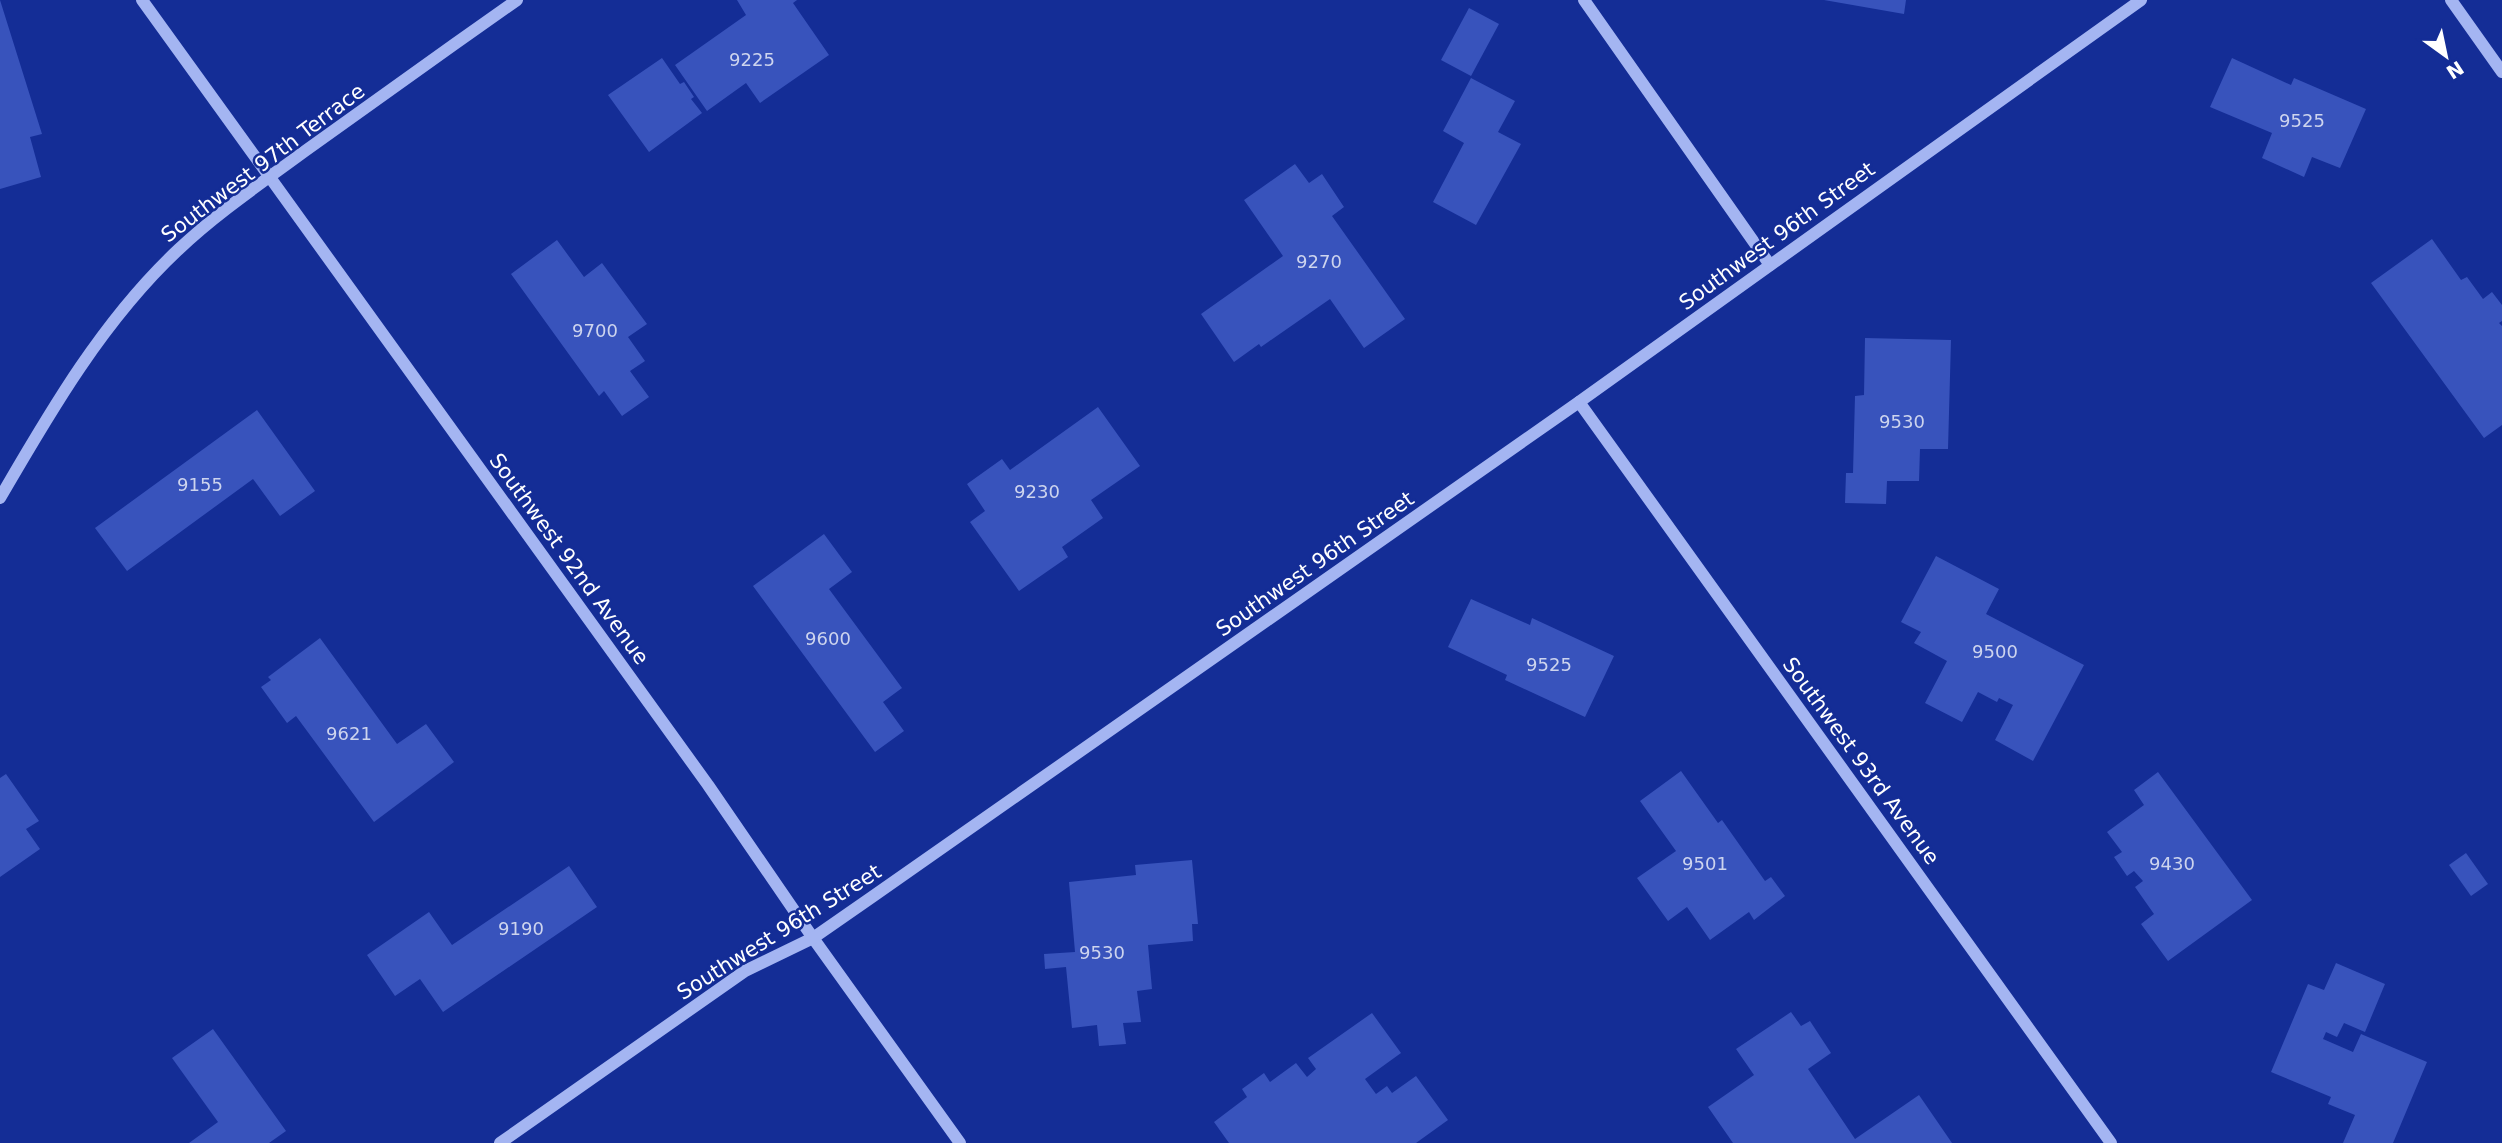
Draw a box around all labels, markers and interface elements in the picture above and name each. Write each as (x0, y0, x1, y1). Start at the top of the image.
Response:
north arrow (2411, 21, 2481, 91)
house number: 9225 (729, 49, 775, 70)
text: N (2443, 57, 2468, 84)
street label: Southwest 97th Terrace (157, 79, 369, 247)
house number: 9525 (2279, 110, 2325, 131)
street label: Southwest 96th Street (1675, 157, 1879, 315)
house number: 9270 (1296, 251, 1342, 272)
house number: 9700 (572, 320, 618, 341)
house number: 9530 (1879, 411, 1925, 432)
street label: Southwest 92nd Avenue (484, 449, 654, 669)
house number: 9155 (177, 474, 223, 495)
house number: 9230 (1014, 481, 1060, 502)
street label: Southwest 96th Street (1212, 487, 1418, 641)
house number: 9600 (805, 628, 851, 649)
house number: 9500 (1972, 641, 2018, 662)
street label: Southwest 93rd Avenue (1778, 653, 1944, 869)
house number: 9525 (1526, 654, 1572, 675)
house number: 9621 (326, 723, 372, 744)
house number: 9501 (1682, 853, 1728, 874)
house number: 9430 (2149, 853, 2195, 874)
street label: Southwest 96th Street (673, 859, 885, 1005)
house number: 9190 (498, 918, 544, 939)
house number: 9530 (1079, 942, 1125, 963)

